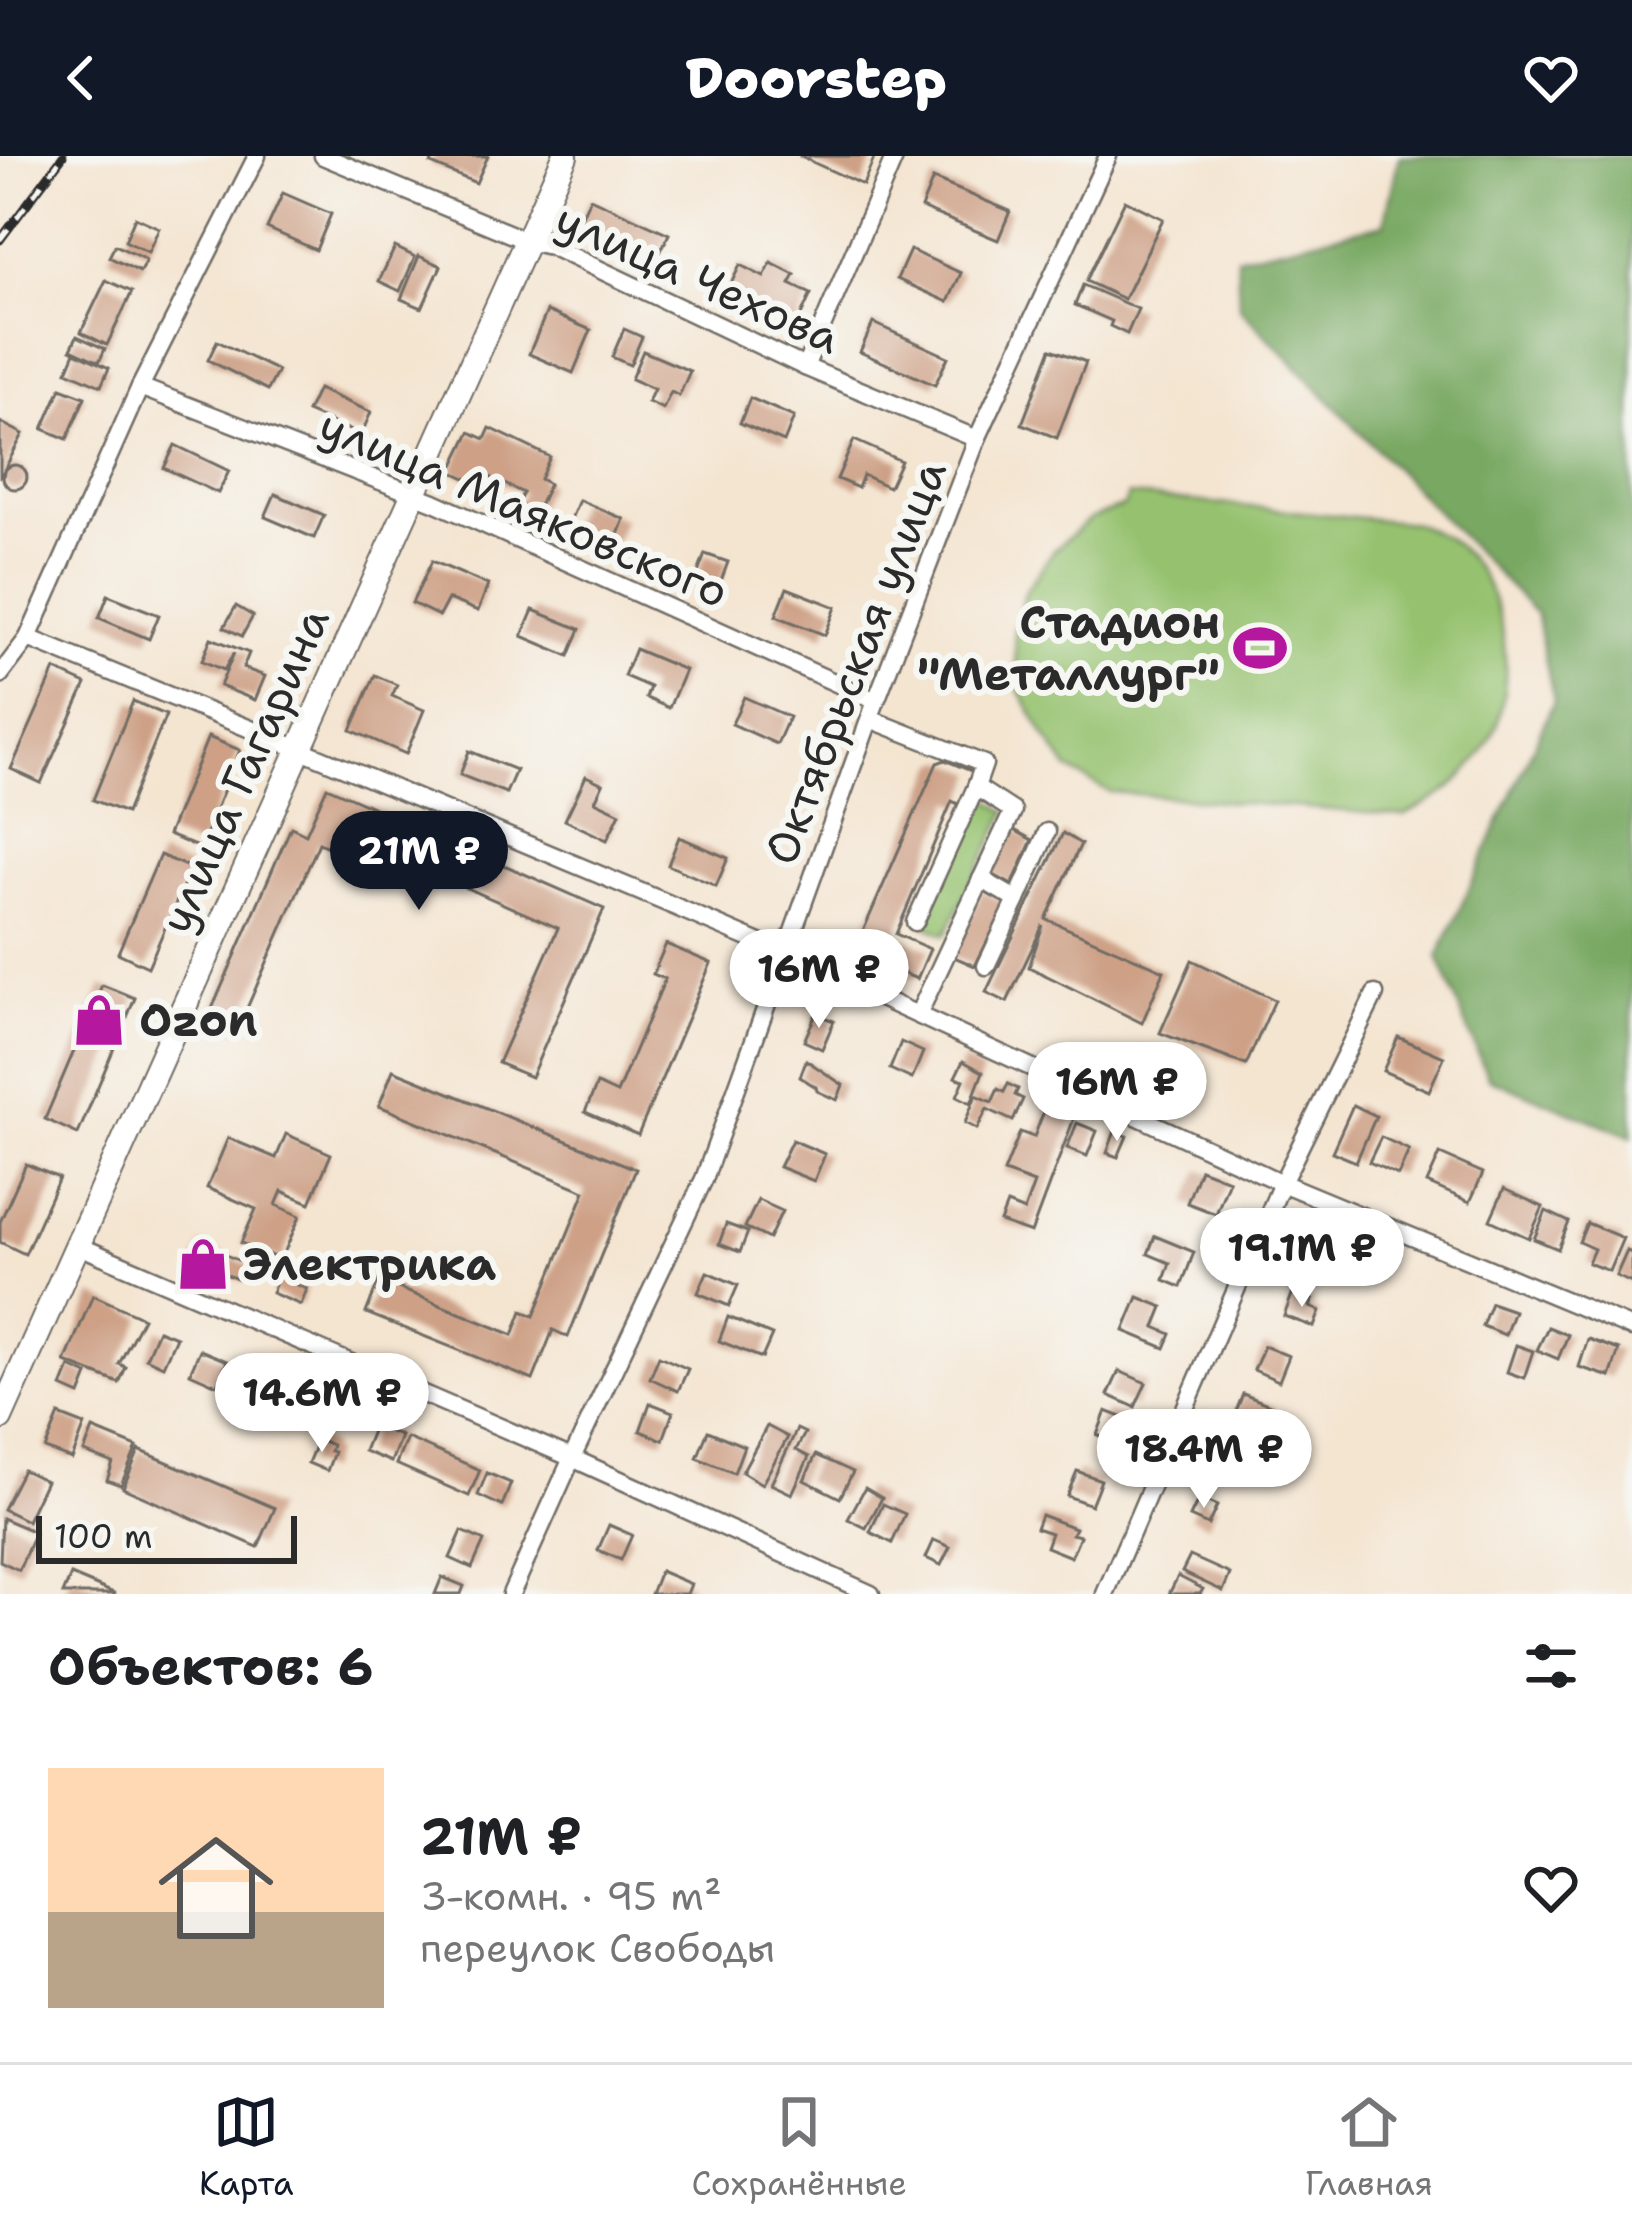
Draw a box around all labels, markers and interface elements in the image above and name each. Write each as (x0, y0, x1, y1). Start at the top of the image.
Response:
text: Doorstep (685, 42, 947, 114)
icon: back (48, 45, 114, 111)
icon: heart (1518, 45, 1584, 111)
street label: улица Чехова (546, 188, 850, 368)
street label: улица Маяковского (310, 395, 738, 621)
street label: Октябрьская улица (750, 451, 960, 873)
place label: Стадион "Металлург" (917, 592, 1220, 704)
street label: улица Гагарина (145, 598, 343, 942)
sports icon: Стадион "Металлург" (1231, 619, 1289, 677)
pin: 21M ₽ (335, 811, 503, 913)
text: 21M ₽ (357, 824, 481, 876)
pin: 16M ₽ (735, 929, 903, 1031)
text: 16M ₽ (757, 942, 881, 994)
place label: Ozon (139, 990, 258, 1050)
shop icon: Ozon (70, 991, 128, 1049)
pin: 16M ₽ (1033, 1042, 1201, 1144)
text: 16M ₽ (1055, 1055, 1179, 1107)
pin: 19.1M ₽ (1191, 1208, 1413, 1310)
text: 19.1M ₽ (1227, 1221, 1377, 1273)
place label: Электрика (243, 1234, 496, 1294)
shop icon: Электрика (174, 1235, 232, 1293)
pin: 14.6M ₽ (211, 1353, 433, 1455)
text: 14.6M ₽ (242, 1366, 402, 1418)
pin: 18.4M ₽ (1093, 1409, 1315, 1511)
text: 18.4M ₽ (1124, 1422, 1284, 1474)
scale bar (36, 1510, 297, 1563)
text: 100 m (54, 1514, 153, 1559)
text: Объектов: 6 (48, 1632, 374, 1700)
icon: filters (1518, 1633, 1584, 1699)
text: 21M ₽ (420, 1802, 582, 1870)
icon: home (144, 1816, 288, 1960)
icon: heart (1518, 1855, 1584, 1921)
text: 3-комн. · 95 m² (420, 1870, 722, 1922)
text: переулок Свободы (420, 1922, 775, 1974)
tab: Карта (199, 2089, 293, 2206)
tab: Сохранённые (691, 2089, 907, 2206)
tab: Главная (1305, 2089, 1433, 2206)

